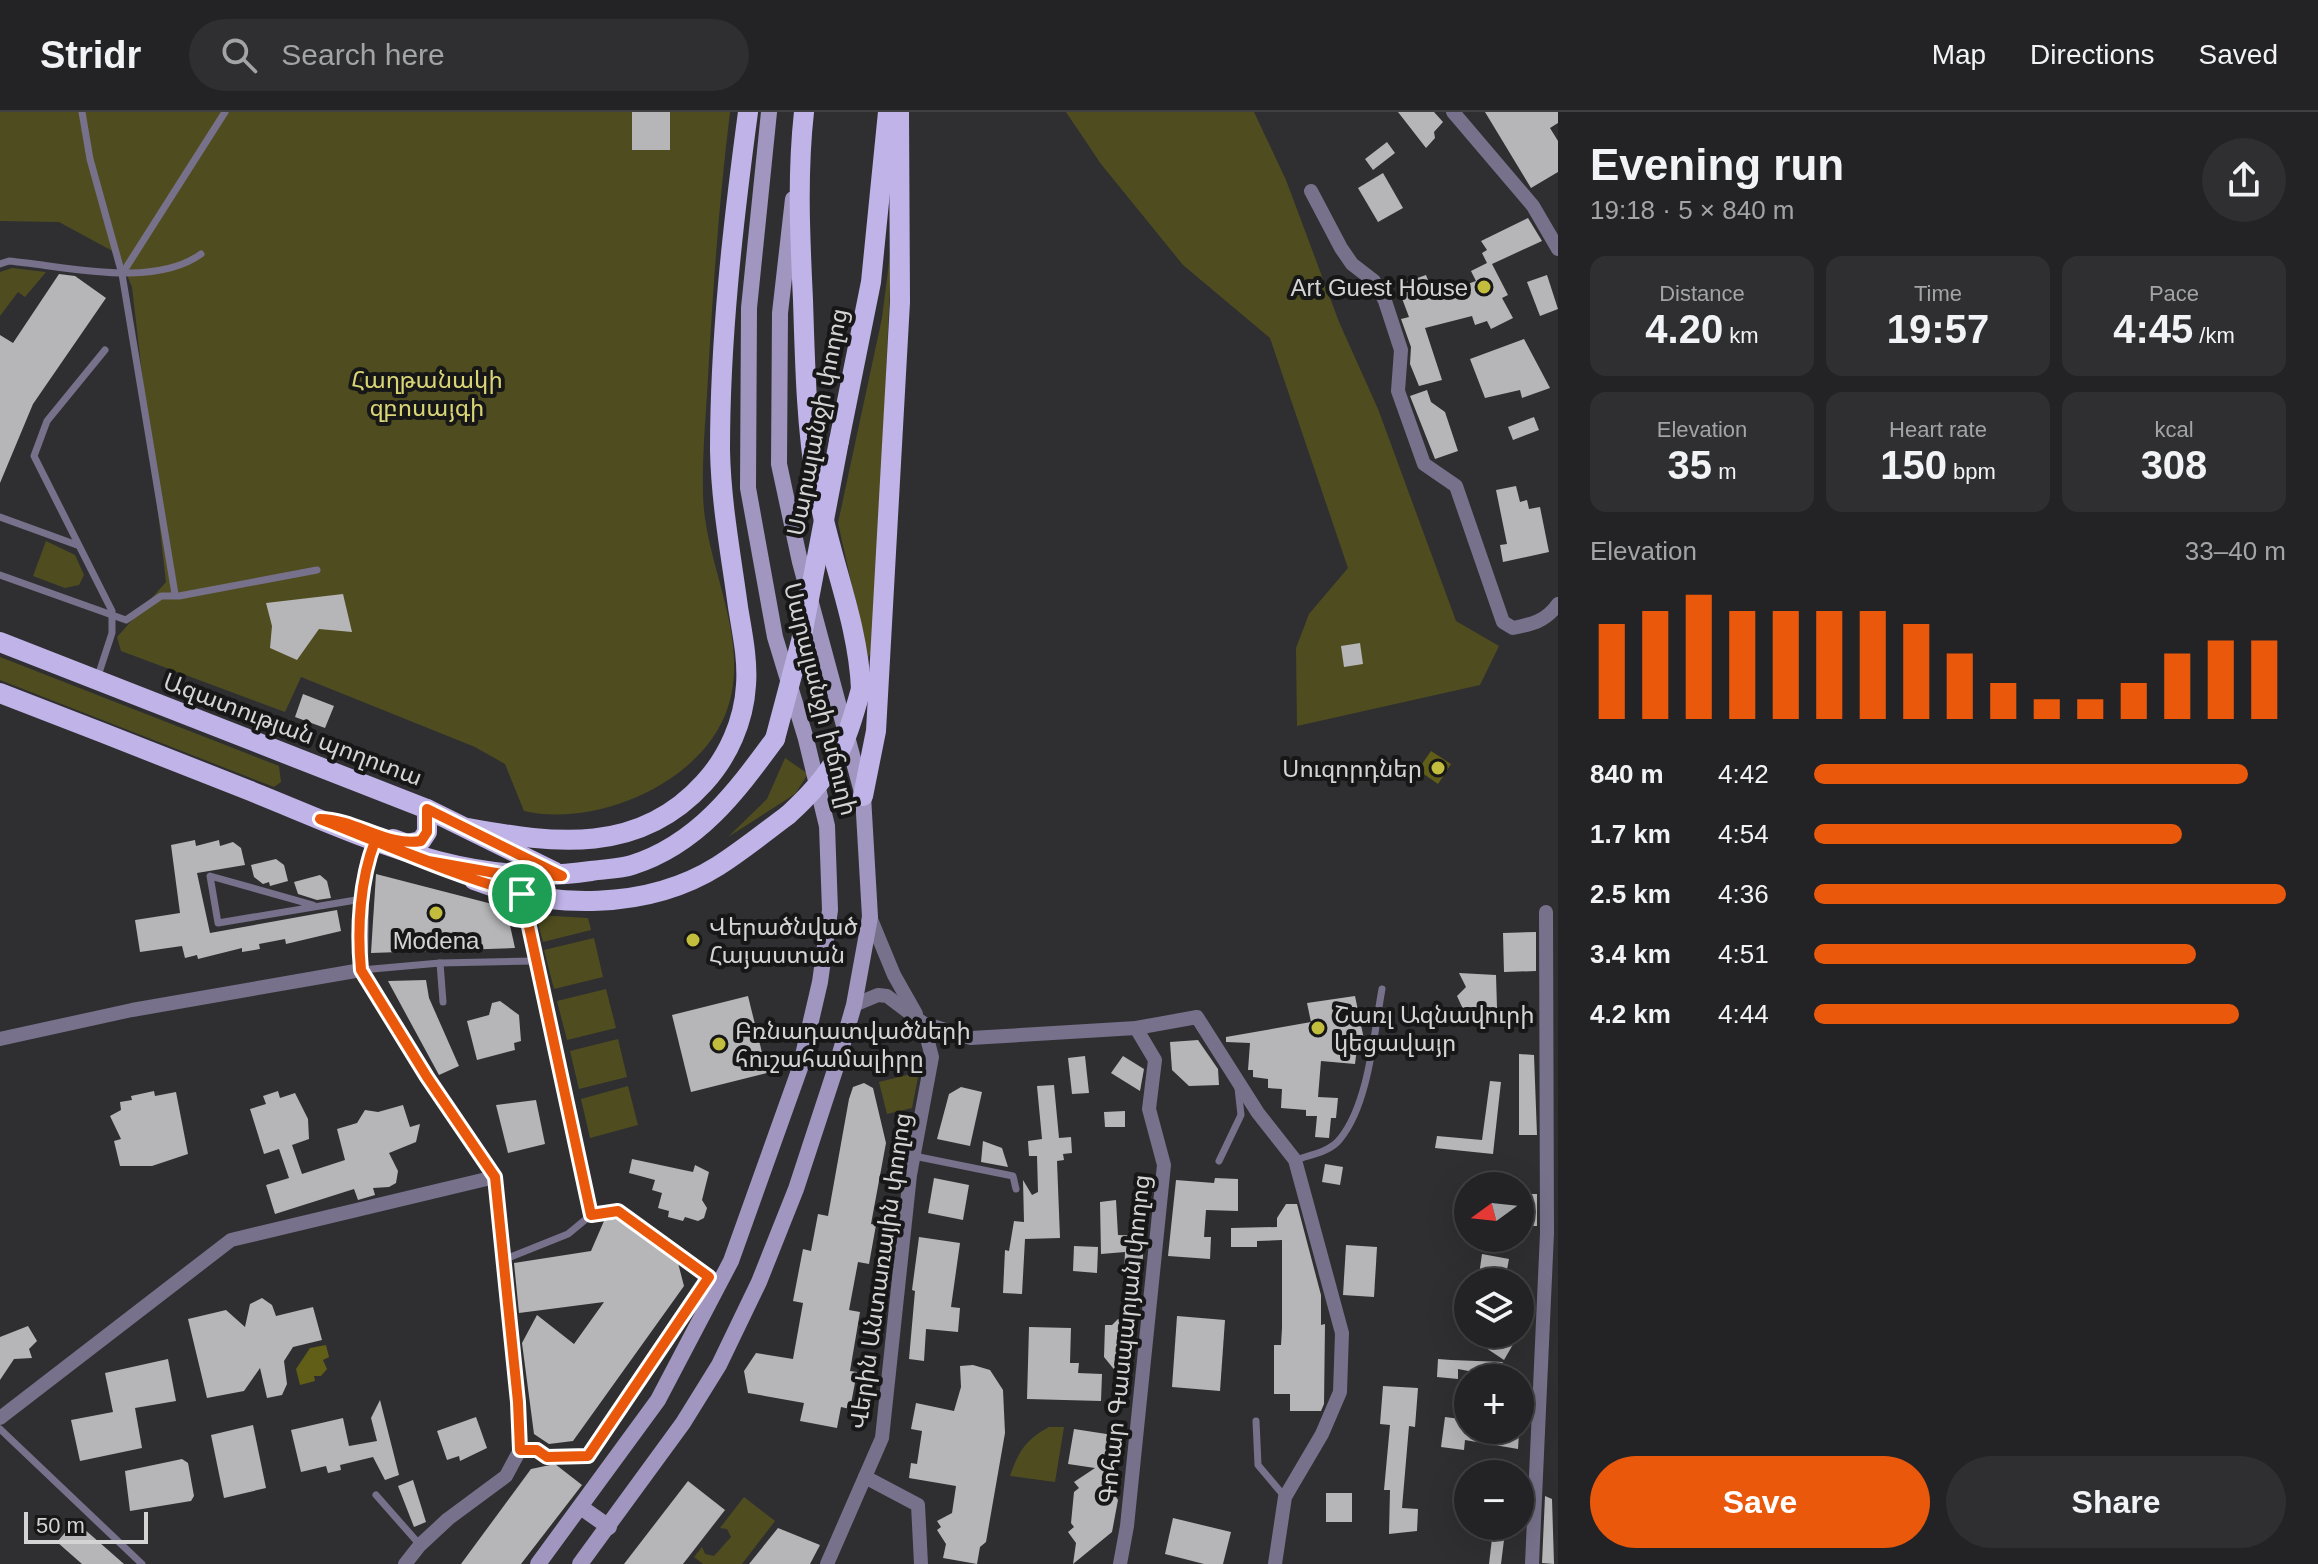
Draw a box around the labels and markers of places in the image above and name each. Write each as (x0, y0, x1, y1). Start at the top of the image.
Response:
place label: Art Guest House (1291, 274, 1468, 301)
marker: Art Guest House (1475, 278, 1493, 296)
place label: Սուզորդներ (1282, 755, 1422, 783)
marker: Սուզորդներ (1429, 759, 1447, 777)
pin (488, 860, 556, 928)
marker: Modena (427, 904, 445, 922)
place label: Վերածնված Հայաստան (709, 913, 858, 969)
place label: Modena (393, 927, 480, 954)
marker: Վերածնված Հայաստան (684, 931, 702, 949)
place label: Շառլ Ազնավուրի կեցավայր (1334, 1001, 1535, 1057)
place label: Բռնադատվածների հուշահամալիրը (735, 1017, 971, 1073)
marker: Շառլ Ազնավուրի կեցավայր (1309, 1019, 1327, 1037)
marker: Բռնադատվածների հուշահամալիրը (710, 1035, 728, 1053)

